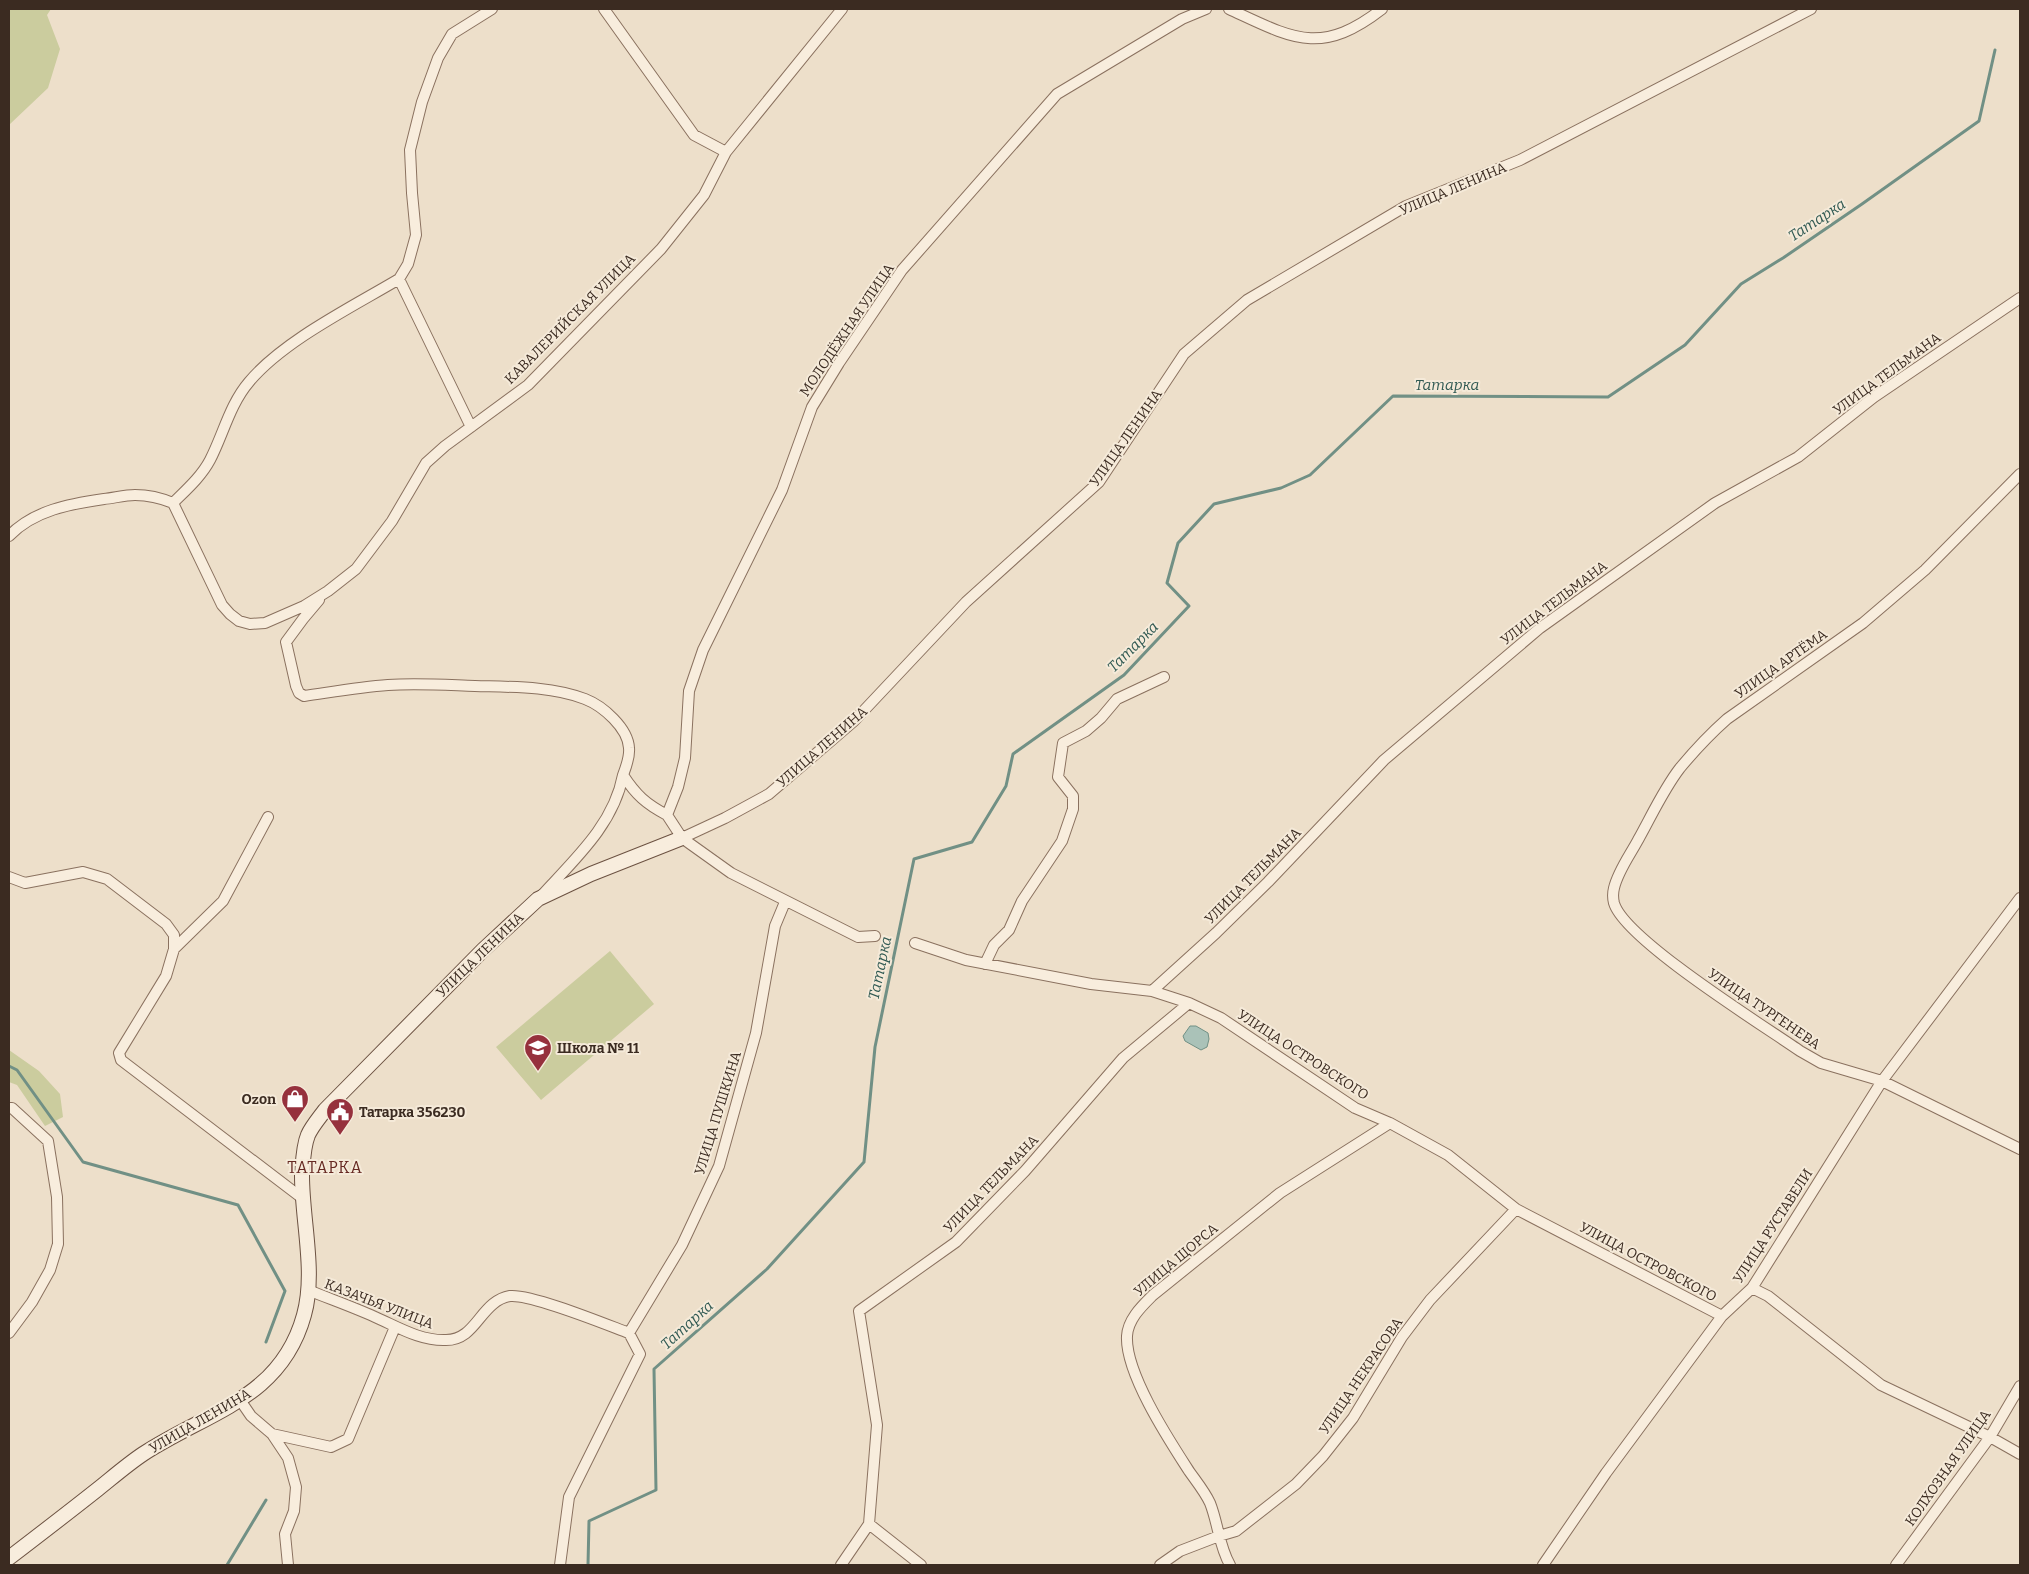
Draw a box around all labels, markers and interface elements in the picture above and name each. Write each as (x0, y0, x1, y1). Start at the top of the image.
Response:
street label: УЛИЦА ЛЕНИНА (1397, 159, 1509, 219)
water label: Татарка (1785, 195, 1849, 245)
street label: КАВАЛЕРИЙСКАЯ УЛИЦА (500, 249, 639, 388)
street label: МОЛОДЁЖНАЯ УЛИЦА (796, 260, 898, 400)
street label: УЛИЦА ТЕЛЬМАНА (1830, 329, 1944, 419)
water label: Татарка (1415, 376, 1479, 394)
street label: УЛИЦА ЛЕНИНА (1086, 386, 1166, 490)
street label: УЛИЦА ТЕЛЬМАНА (1497, 557, 1611, 649)
water label: Татарка (1104, 618, 1162, 676)
street label: УЛИЦА АРТЁМА (1731, 626, 1831, 702)
street label: УЛИЦА ЛЕНИНА (773, 703, 871, 791)
street label: УЛИЦА ТЕЛЬМАНА (1201, 824, 1305, 928)
street label: УЛИЦА ЛЕНИНА (433, 909, 527, 1001)
water label: Татарка (865, 935, 895, 1001)
street label: УЛИЦА ТУРГЕНЕВА (1704, 965, 1824, 1053)
street label: УЛИЦА ОСТРОВСКОГО (1234, 1006, 1372, 1104)
school or university icon: Школа № 11 (523, 1033, 553, 1072)
place label: Школа № 11 (557, 1040, 639, 1057)
street label: УЛИЦА ПУШКИНА (691, 1049, 745, 1177)
shop icon: Ozon (280, 1084, 310, 1123)
place label: Ozon (242, 1091, 276, 1108)
public building icon: Татарка 356230 (325, 1097, 355, 1136)
place label: Татарка 356230 (359, 1104, 465, 1121)
street label: УЛИЦА ТЕЛЬМАНА (940, 1132, 1042, 1236)
district label: ТАТАРКА (287, 1158, 363, 1177)
street label: УЛИЦА РУСТАВЕЛИ (1730, 1166, 1816, 1286)
street label: УЛИЦА ОСТРОВСКОГО (1576, 1219, 1720, 1305)
street label: УЛИЦА ЩОРСА (1131, 1220, 1221, 1300)
street label: КАЗАЧЬЯ УЛИЦА (322, 1275, 436, 1333)
water label: Татарка (657, 1297, 717, 1353)
street label: УЛИЦА НЕКРАСОВА (1316, 1314, 1406, 1437)
street label: УЛИЦА ЛЕНИНА (146, 1385, 254, 1457)
street label: КОЛХОЗНАЯ УЛИЦА (1902, 1407, 1995, 1529)

